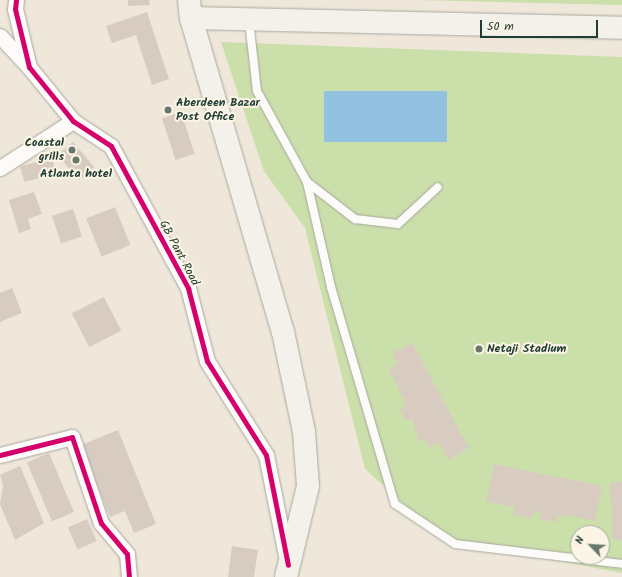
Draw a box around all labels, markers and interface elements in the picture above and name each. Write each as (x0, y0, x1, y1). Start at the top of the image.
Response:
scale bar (482, 12, 600, 38)
text: 50 m (487, 17, 514, 36)
place label: Aberdeen Bazar Post Office (176, 96, 260, 124)
marker: Aberdeen Bazar Post Office (163, 105, 173, 115)
place label: Coastal grills (25, 136, 64, 164)
marker: Coastal grills (67, 145, 77, 155)
marker: Atlanta hotel (71, 155, 81, 165)
place label: Atlanta hotel (40, 167, 112, 181)
street label: GB Pant Road (156, 218, 202, 288)
place label: Netaji Stadium (487, 342, 566, 356)
marker: Netaji Stadium (474, 344, 484, 354)
north arrow (570, 525, 610, 565)
text: N (570, 533, 590, 547)

